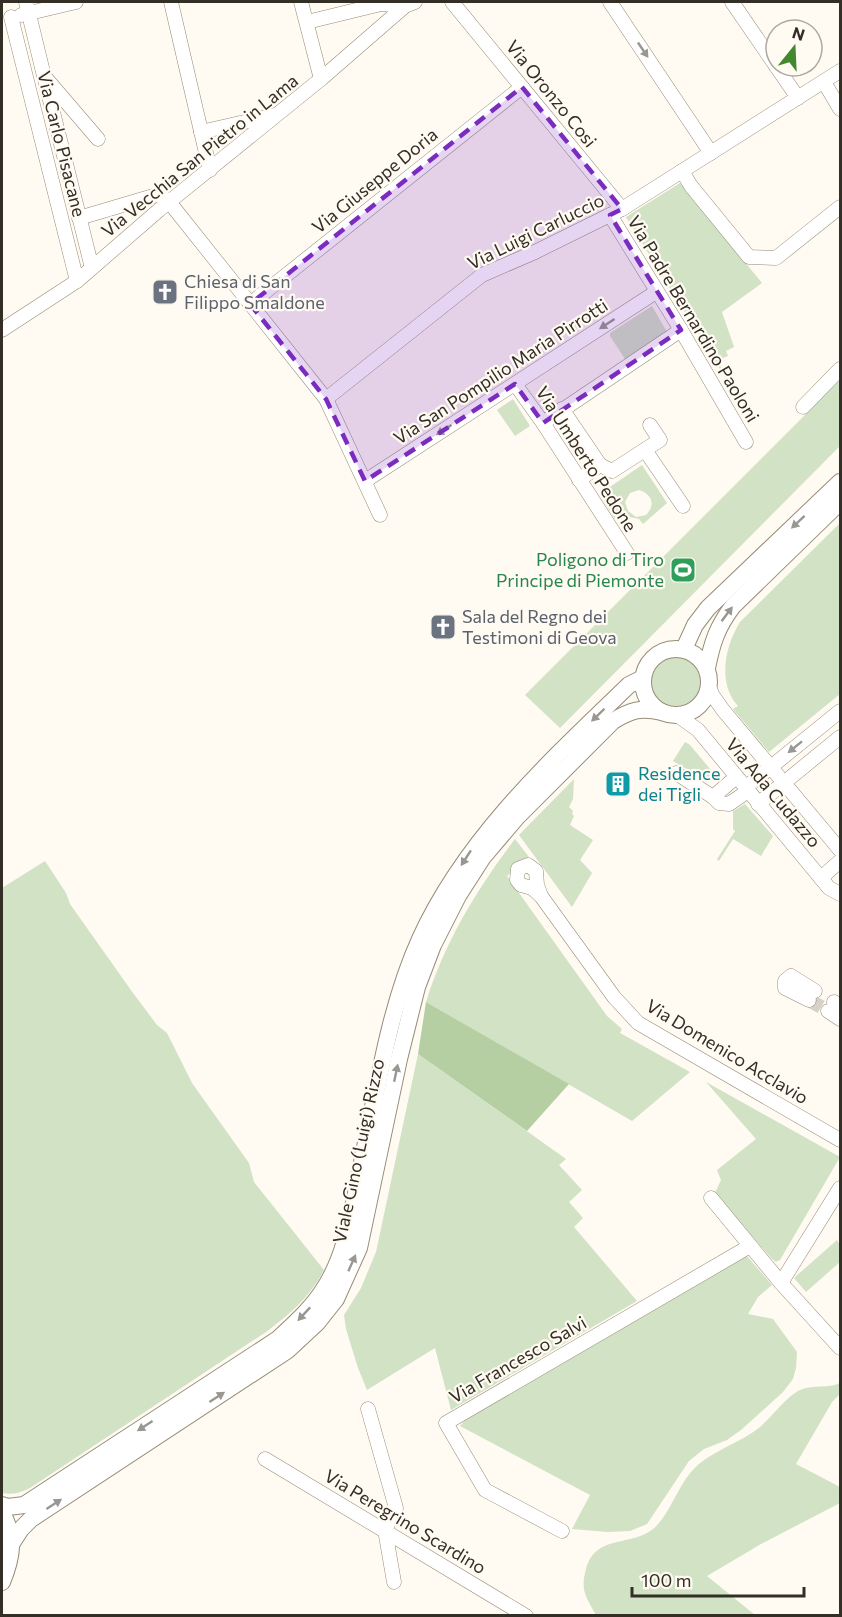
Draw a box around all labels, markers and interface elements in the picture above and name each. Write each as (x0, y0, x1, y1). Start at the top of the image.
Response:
north arrow (764, 18, 824, 78)
text: N (790, 22, 807, 44)
street label: Via Oronzo Cosi (502, 35, 602, 151)
one-way arrow (637, 42, 648, 58)
street label: Via Carlo Pisacane (33, 69, 91, 219)
street label: Via Vecchia San Pietro in Lama (97, 69, 302, 241)
street label: Via Giuseppe Doria (307, 123, 441, 238)
street label: Via Luigi Carluccio (464, 188, 608, 274)
street label: Via Padre Bernardino Paoloni (623, 211, 764, 426)
place label: Chiesa di San Filippo Smaldone (184, 270, 325, 313)
church icon: Chiesa di San Filippo Smaldone (150, 277, 180, 307)
street label: Via San Pompilio Maria Pirrotti (389, 294, 612, 449)
one-way arrow (600, 318, 616, 330)
street label: Via Umberto Pedone (532, 382, 642, 535)
one-way arrow (436, 424, 452, 436)
one-way arrow (791, 515, 806, 528)
place label: Poligono di Tiro Principe di Piemonte (496, 548, 664, 591)
sports icon: Poligono di Tiro Principe di Piemonte (668, 555, 698, 585)
place label: Sala del Regno dei Testimoni di Geova (462, 605, 617, 648)
one-way arrow (720, 607, 732, 622)
church icon: Sala del Regno dei Testimoni di Geova (428, 612, 458, 642)
one-way arrow (591, 708, 606, 722)
street label: Via Ada Cudazzo (722, 733, 826, 851)
one-way arrow (788, 740, 803, 753)
place label: Residence dei Tigli (638, 762, 720, 805)
building icon: Residence dei Tigli (603, 769, 633, 799)
one-way arrow (460, 850, 472, 866)
street label: Via Domenico Acclavio (642, 994, 813, 1108)
street label: Viale Gino (Luigi) Rizzo (328, 1056, 388, 1245)
one-way arrow (392, 1063, 401, 1082)
one-way arrow (348, 1254, 357, 1271)
one-way arrow (297, 1306, 311, 1321)
street label: Via Francesco Salvi (445, 1311, 590, 1407)
one-way arrow (209, 1391, 225, 1402)
one-way arrow (137, 1420, 153, 1431)
street label: Via Peregrino Scardino (321, 1464, 490, 1578)
one-way arrow (46, 1499, 62, 1510)
scale bar (632, 1560, 804, 1598)
text: 100 m (641, 1569, 691, 1591)

